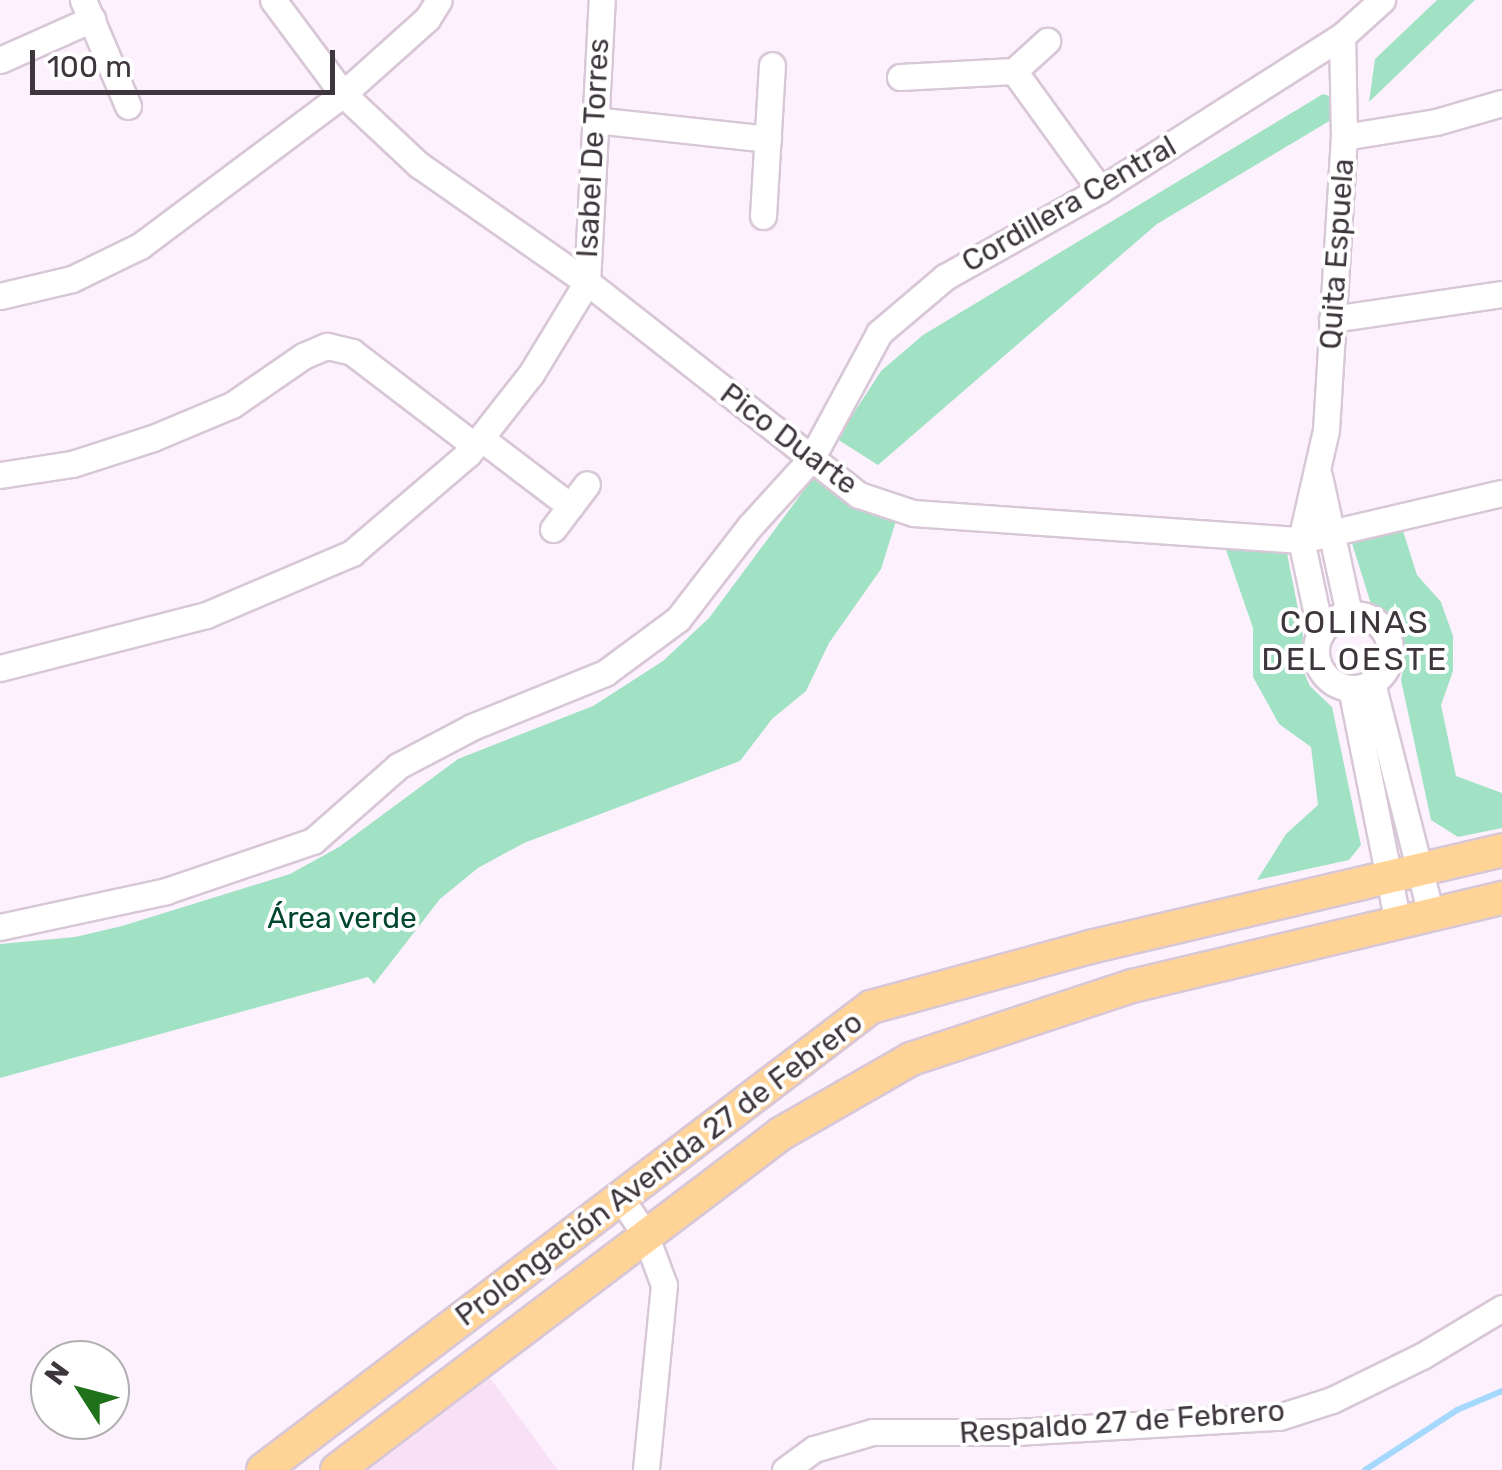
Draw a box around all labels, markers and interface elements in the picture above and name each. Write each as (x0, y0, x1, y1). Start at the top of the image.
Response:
scale bar (35, 30, 340, 92)
street label: Isabel De Torres (569, 37, 617, 259)
text: 100 m (47, 49, 132, 85)
street label: Cordillera Central (956, 128, 1182, 280)
street label: Quita Espuela (1312, 157, 1362, 351)
street label: Pico Duarte (713, 376, 865, 502)
district label: COLINAS DEL OESTE (1261, 604, 1449, 679)
park label: Área verde (267, 900, 417, 936)
street label: Prolongación Avenida 27 de Febrero (448, 1004, 870, 1334)
north arrow (30, 1340, 130, 1440)
text: N (38, 1355, 76, 1391)
street label: Respaldo 27 de Febrero (958, 1393, 1286, 1451)

